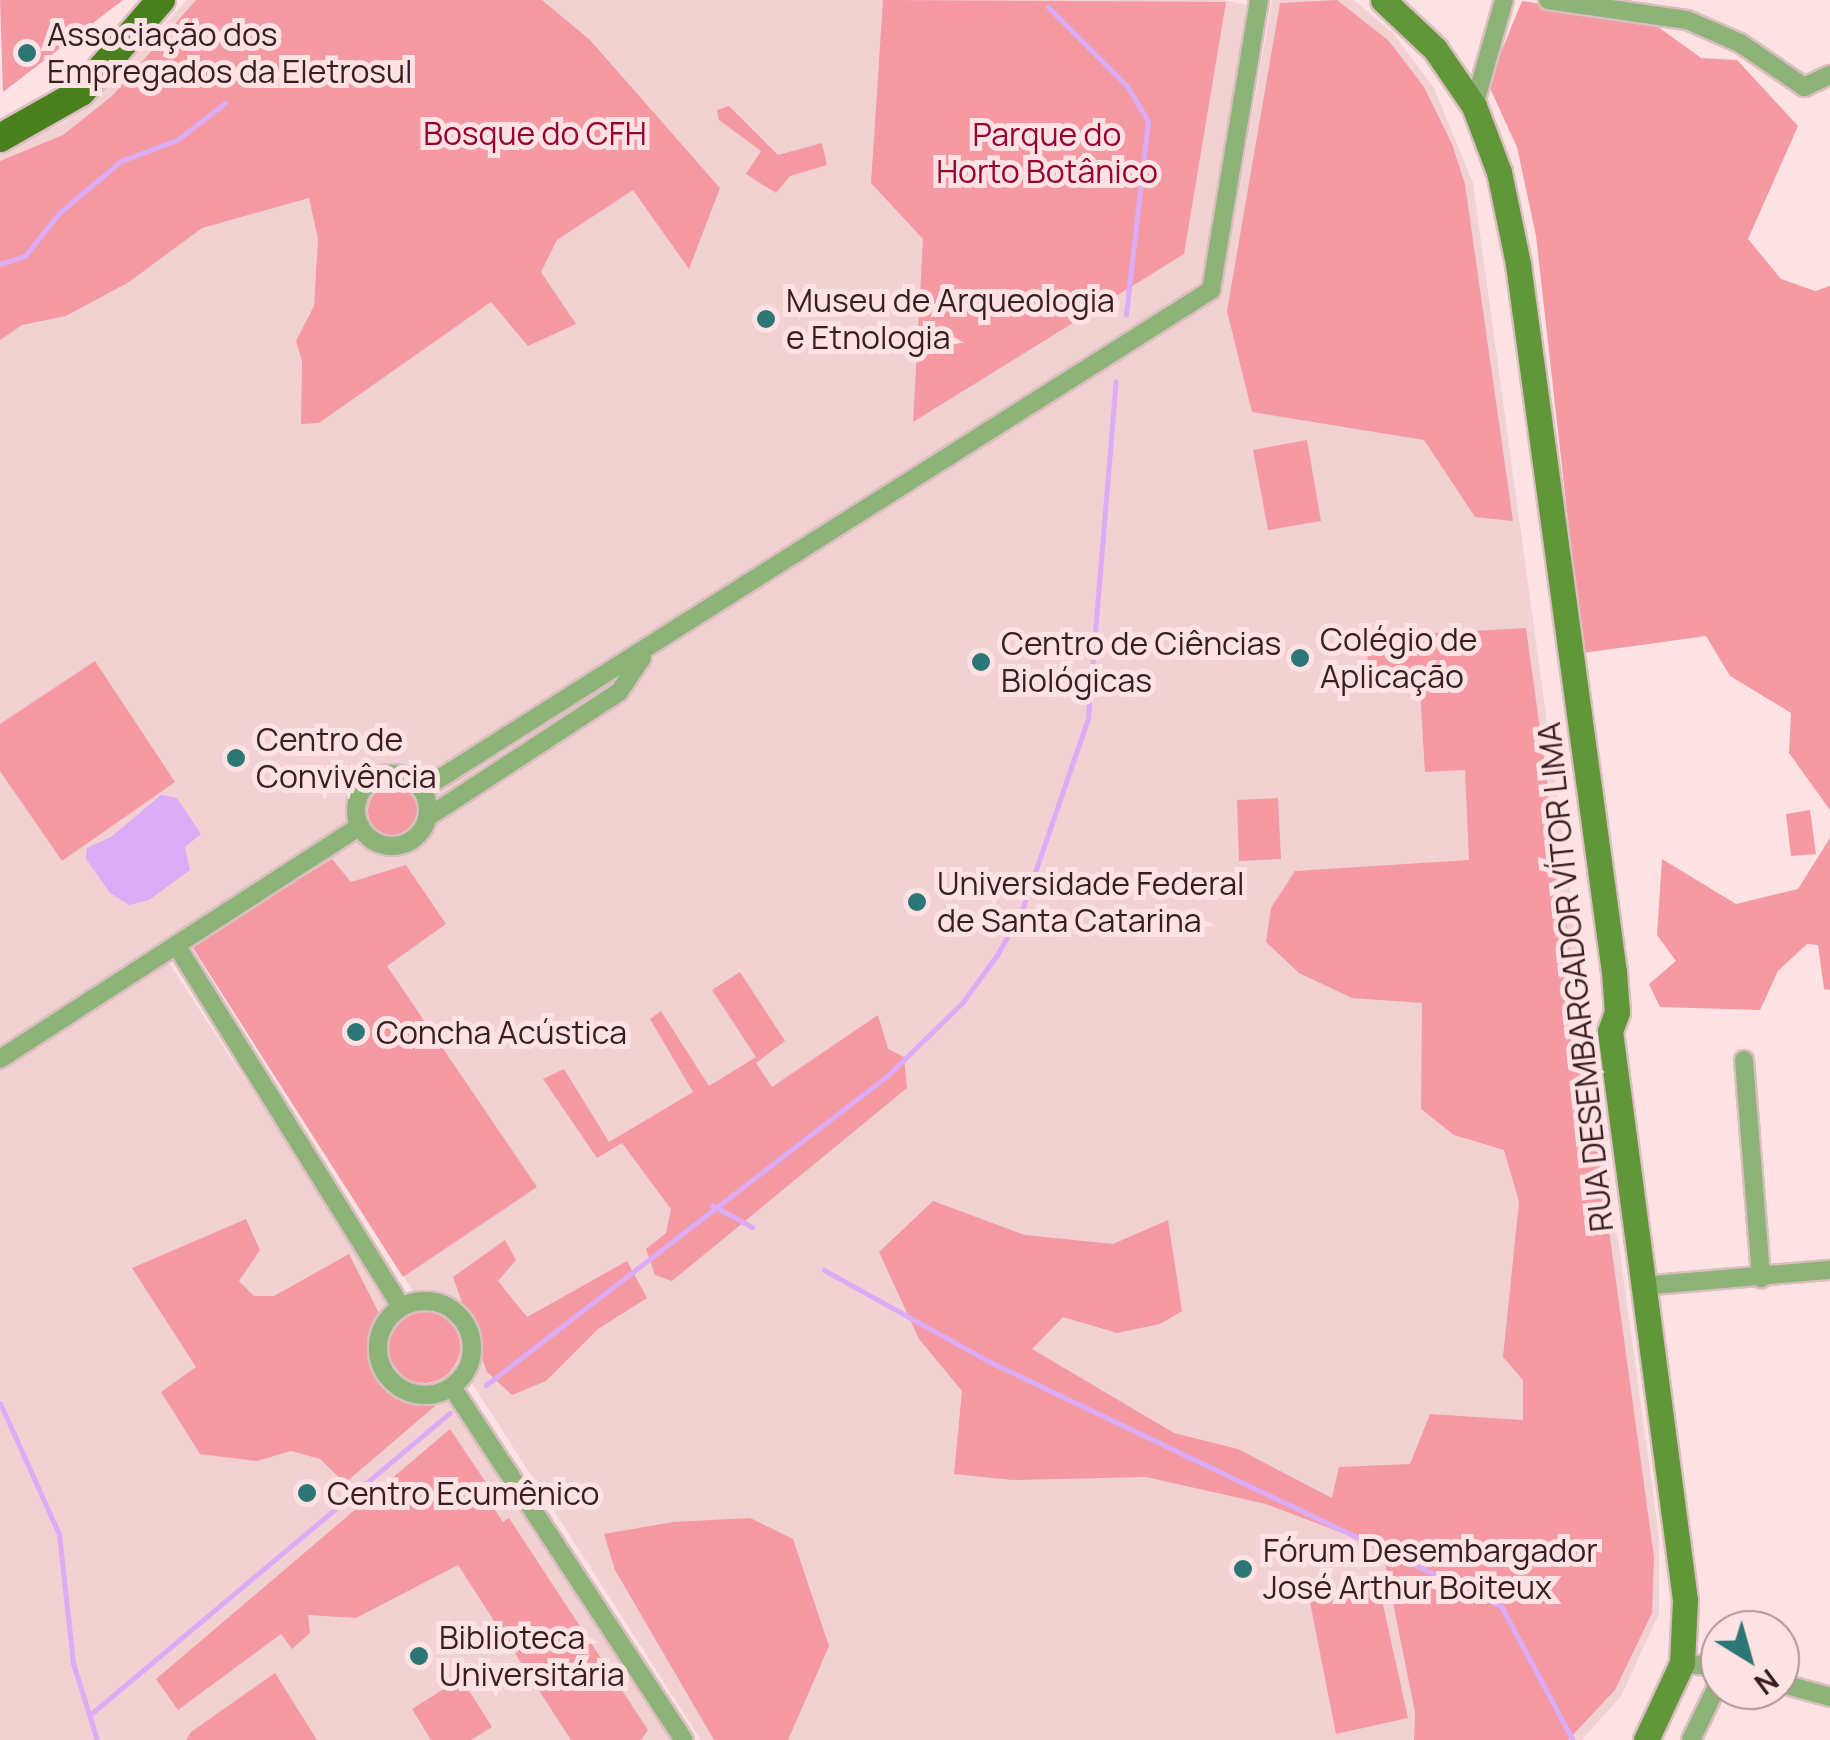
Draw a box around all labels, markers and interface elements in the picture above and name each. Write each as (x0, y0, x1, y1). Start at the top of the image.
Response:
place label: Associação dos Empregados da Eletrosul (47, 16, 413, 91)
marker: Associação dos Empregados da Eletrosul (16, 42, 38, 64)
park label: Bosque do CFH (423, 114, 647, 152)
park label: Parque do Horto Botânico (936, 116, 1158, 191)
place label: Museu de Arqueologia e Etnologia (786, 282, 1115, 357)
marker: Museu de Arqueologia e Etnologia (755, 308, 777, 330)
place label: Colégio de Aplicação (1320, 621, 1477, 696)
place label: Centro de Ciências Biológicas (1001, 625, 1281, 700)
marker: Colégio de Aplicação (1289, 647, 1311, 669)
marker: Centro de Ciências Biológicas (970, 651, 992, 673)
street label: RUA DESEMBARGADOR VÍTOR LIMA (1529, 720, 1621, 1234)
place label: Centro de Convivência (256, 721, 436, 796)
marker: Centro de Convivência (225, 747, 247, 769)
place label: Universidade Federal de Santa Catarina (937, 865, 1244, 940)
marker: Universidade Federal de Santa Catarina (906, 891, 928, 913)
place label: Concha Acústica (376, 1013, 627, 1051)
marker: Concha Acústica (345, 1021, 367, 1043)
place label: Centro Ecumênico (327, 1474, 599, 1512)
marker: Centro Ecumênico (296, 1482, 318, 1504)
place label: Fórum Desembargador José Arthur Boiteux (1263, 1532, 1598, 1607)
marker: Fórum Desembargador José Arthur Boiteux (1232, 1558, 1254, 1580)
north arrow (1700, 1610, 1800, 1710)
place label: Biblioteca Universitária (439, 1619, 625, 1694)
marker: Biblioteca Universitária (408, 1645, 430, 1667)
text: N (1747, 1661, 1786, 1704)

